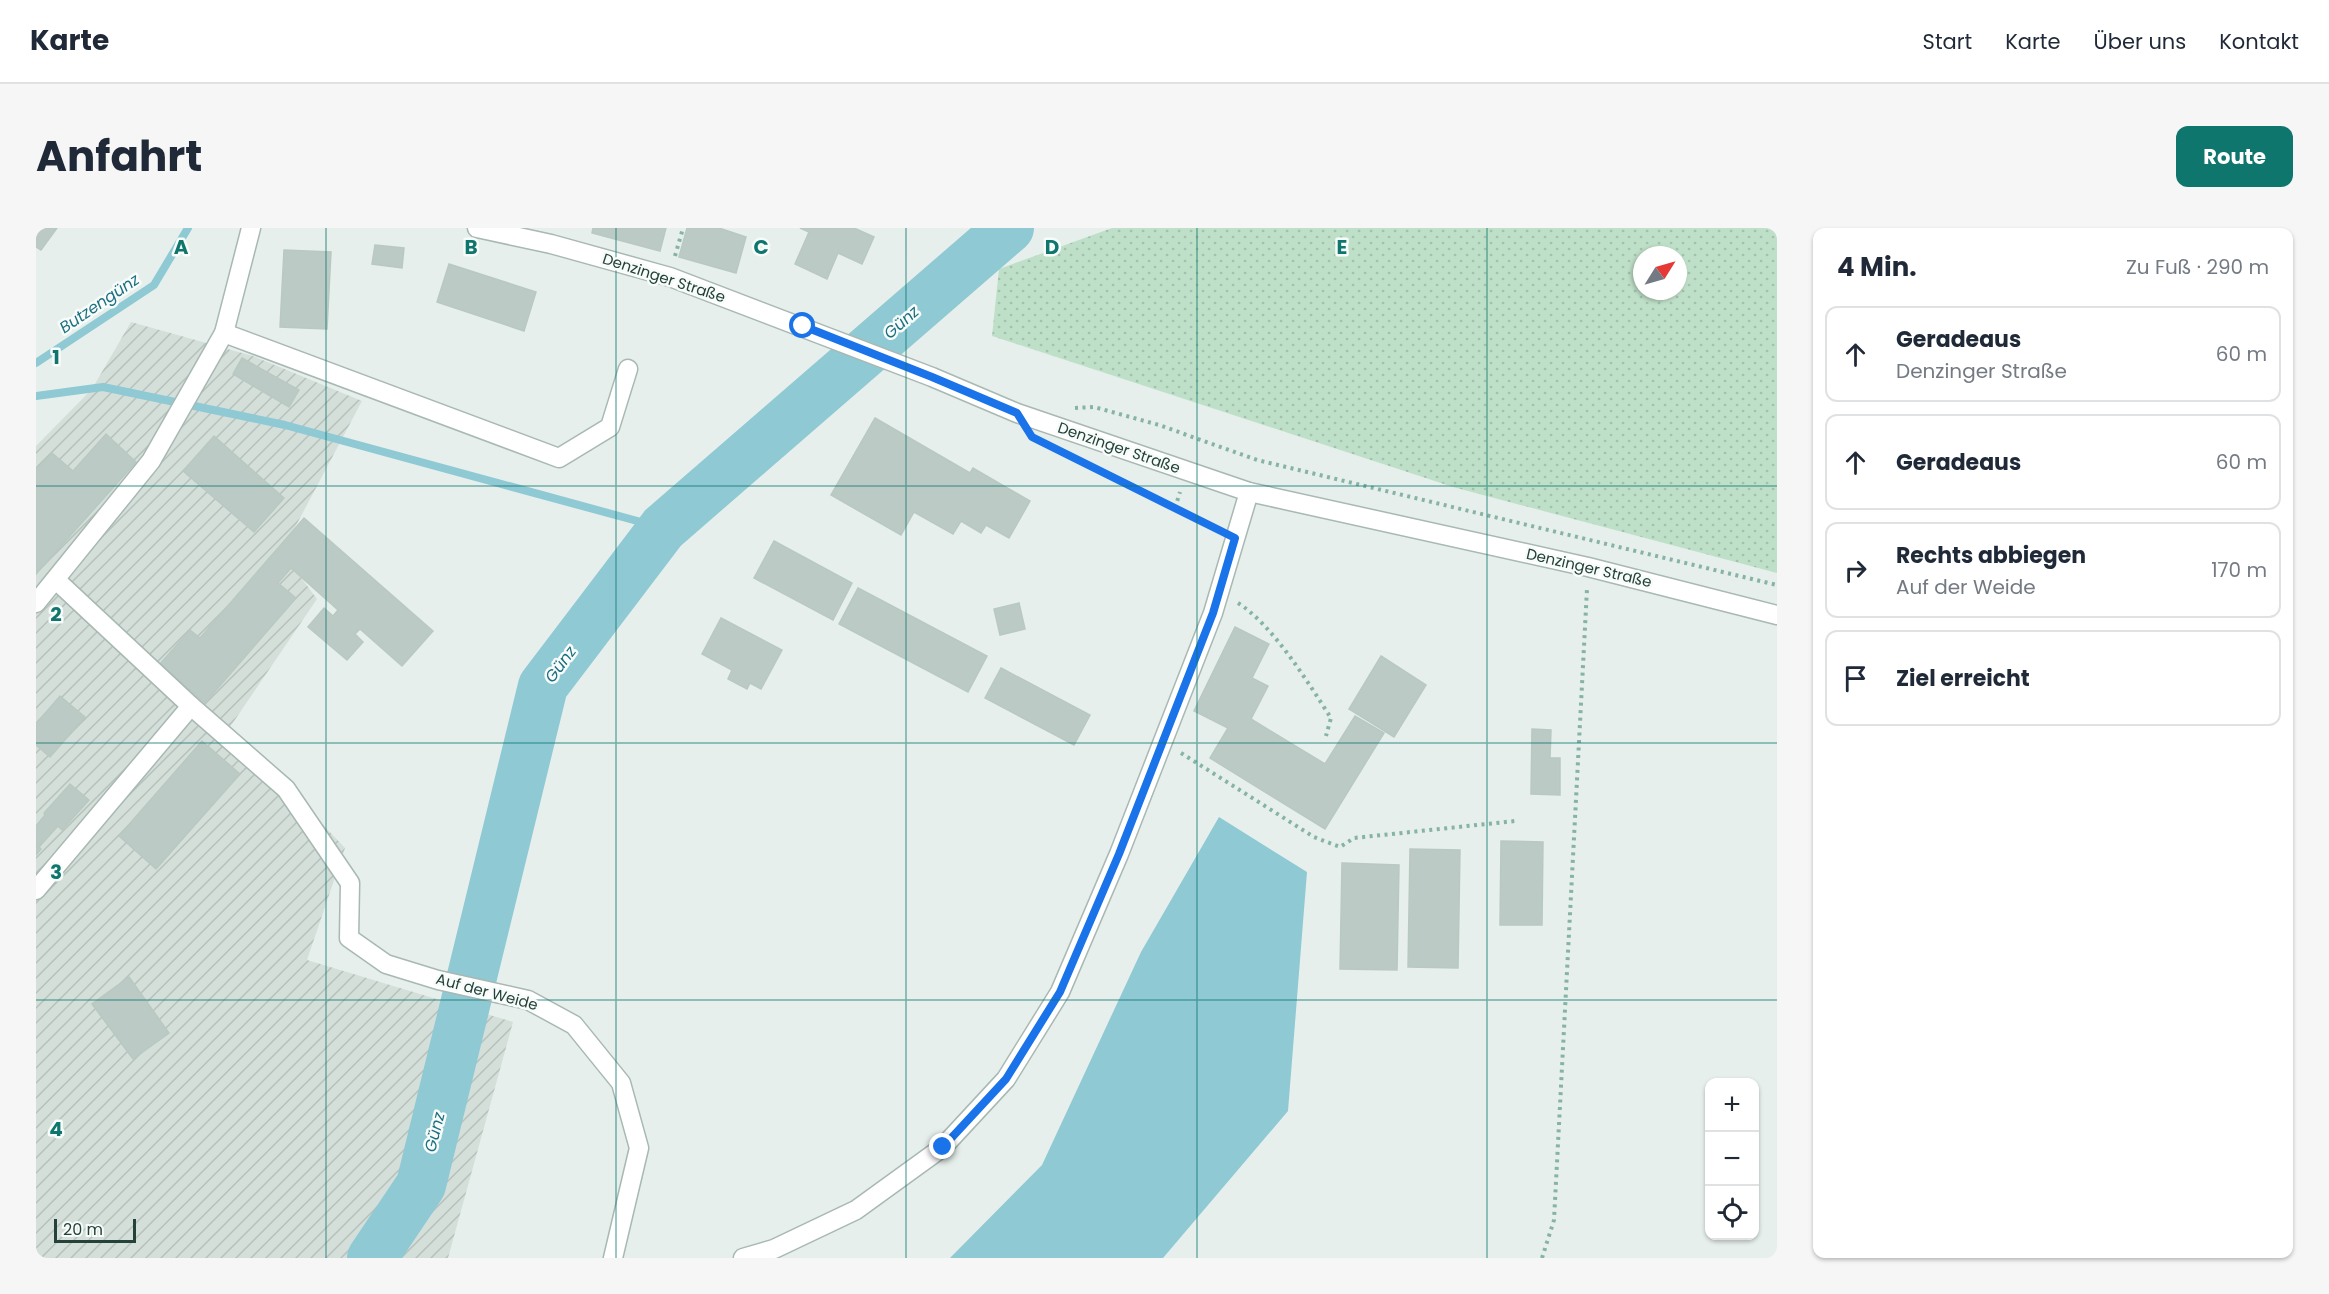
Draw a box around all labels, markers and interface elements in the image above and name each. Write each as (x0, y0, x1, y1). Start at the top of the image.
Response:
text: Karte (30, 21, 109, 60)
text: Start (1923, 27, 1972, 56)
text: Karte (2005, 27, 2061, 56)
text: Über uns (2094, 27, 2186, 56)
text: Kontakt (2219, 27, 2299, 56)
button: Route (2176, 126, 2293, 187)
text: Anfahrt (36, 127, 202, 186)
text: A (174, 233, 189, 261)
text: B (464, 233, 478, 261)
text: C (753, 233, 769, 261)
text: D (1045, 233, 1059, 261)
text: E (1337, 233, 1347, 261)
north arrow (1633, 246, 1687, 300)
street label: Denzinger Straße (600, 248, 728, 307)
text: 4 Min. (1837, 249, 1917, 285)
text: Zu Fuß · 290 m (2126, 253, 2269, 281)
water label: Butzengünz (55, 268, 144, 339)
water label: Günz (879, 300, 925, 344)
route start (789, 312, 815, 338)
text: Geradeaus (1896, 324, 2021, 355)
icon: ahead (1839, 338, 1872, 371)
text: 60 m (2216, 340, 2267, 368)
text: 1 (52, 343, 60, 371)
text: Denzinger Straße (1896, 357, 2067, 385)
street label: Denzinger Straße (1055, 417, 1183, 478)
icon: ahead (1839, 446, 1872, 479)
text: Geradeaus (1896, 447, 2021, 478)
text: 60 m (2216, 448, 2267, 476)
text: Rechts abbiegen (1896, 540, 2086, 571)
street label: Denzinger Straße (1524, 543, 1654, 592)
icon: right (1839, 554, 1872, 587)
text: 170 m (2211, 556, 2267, 584)
text: Auf der Weide (1896, 573, 2036, 601)
text: 2 (50, 600, 62, 628)
water label: Günz (539, 641, 582, 687)
icon: arrive (1839, 662, 1872, 695)
text: Ziel erreicht (1896, 663, 2030, 694)
text: 3 (50, 858, 62, 886)
street label: Auf der Weide (434, 968, 540, 1015)
map controls (1705, 1078, 1759, 1240)
button: + (1705, 1078, 1759, 1132)
water label: Günz (418, 1109, 451, 1154)
text: 4 (49, 1115, 63, 1143)
button: − (1705, 1132, 1759, 1186)
route end (929, 1133, 955, 1159)
button: locate (1705, 1186, 1759, 1240)
scale bar (54, 1216, 136, 1244)
text: 20 m (63, 1218, 103, 1241)

